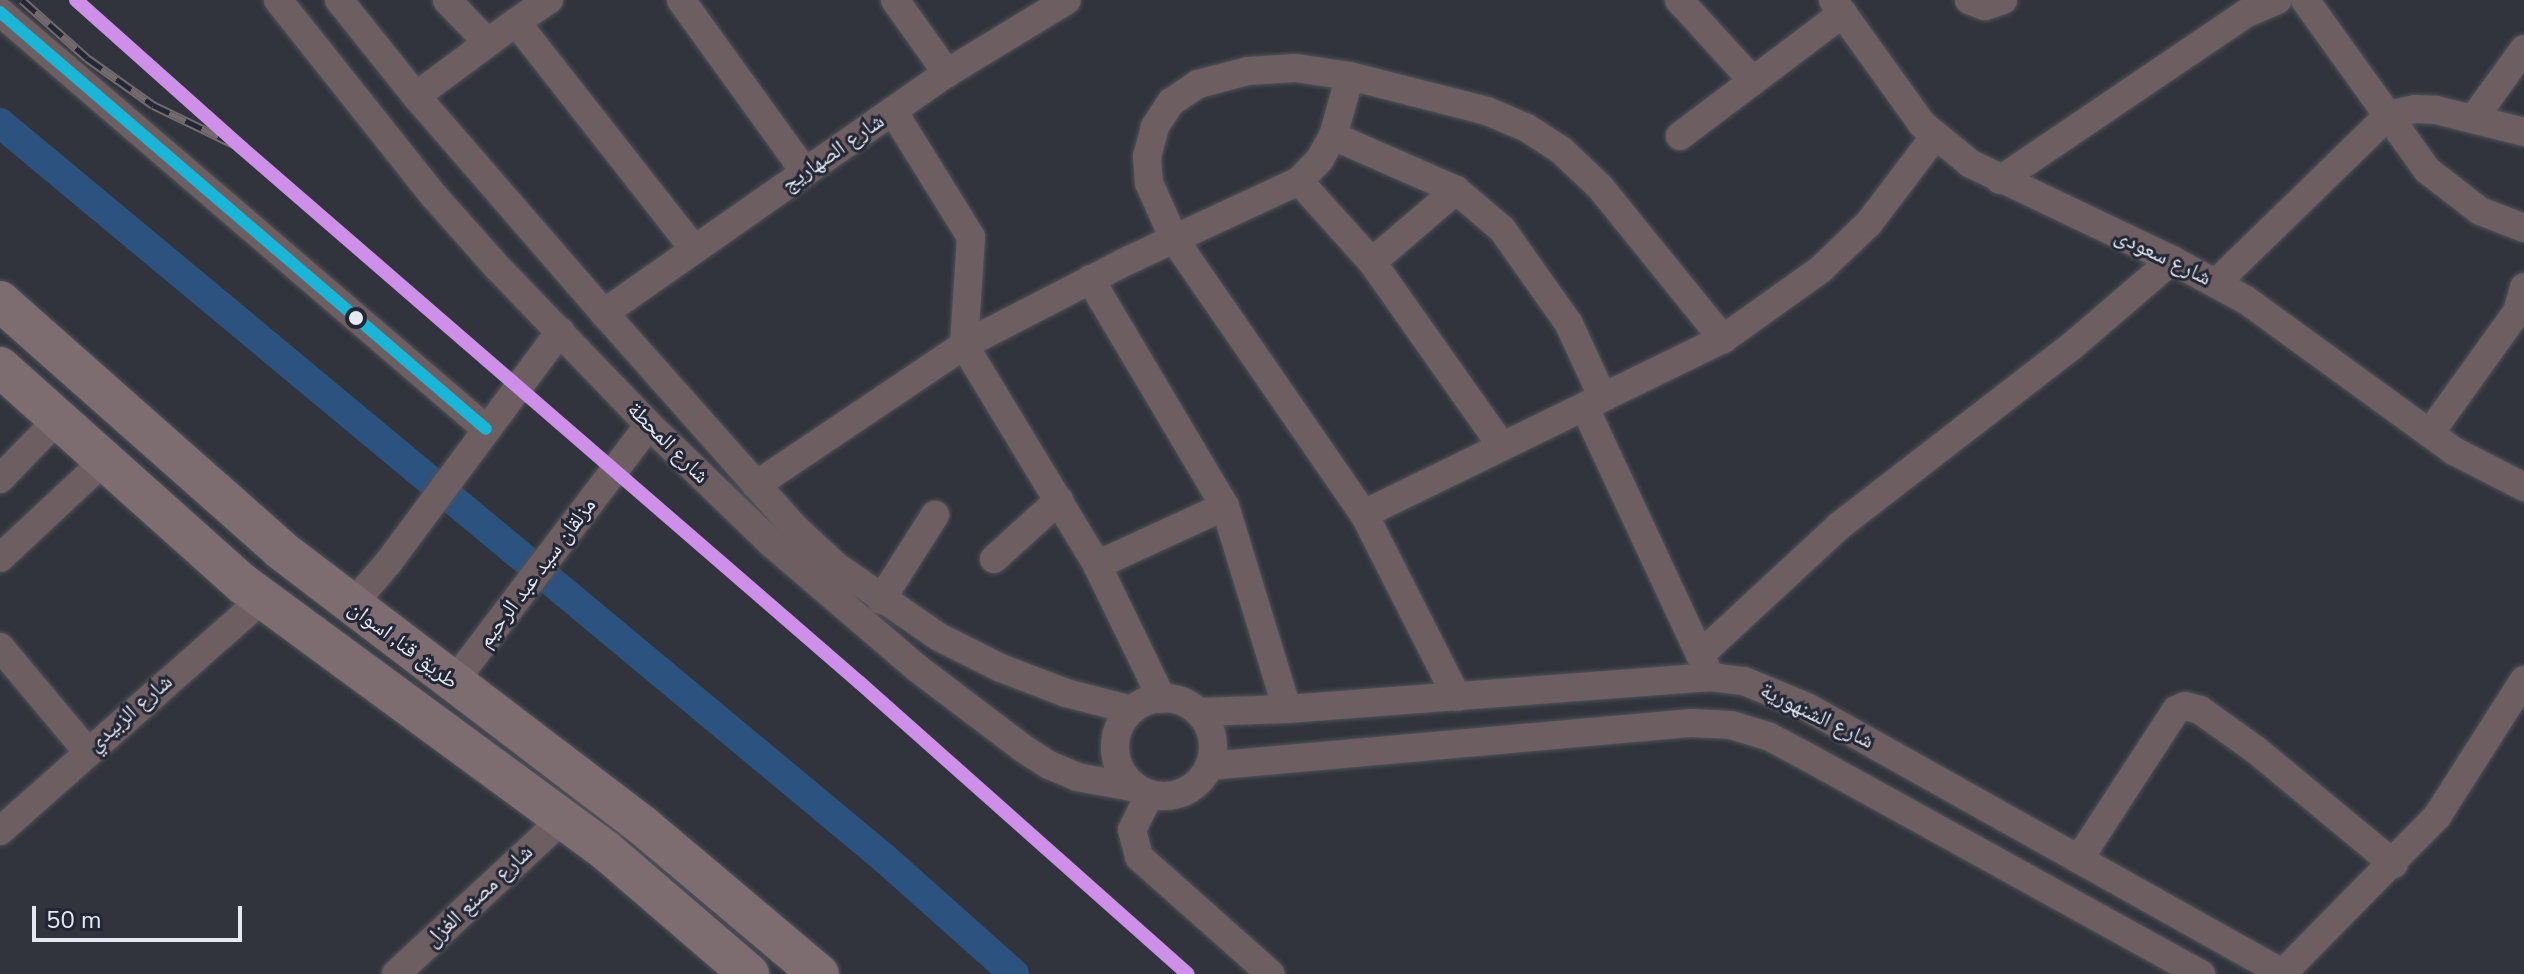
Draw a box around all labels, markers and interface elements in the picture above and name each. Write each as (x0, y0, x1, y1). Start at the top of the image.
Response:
street label: شارع الصهاريج (777, 108, 889, 198)
street label: شارع سعودى (2110, 222, 2216, 292)
unlabelled marker (348, 310, 364, 326)
street label: شارع المحطة (622, 397, 714, 489)
street label: مزلقان سيد عبد الرحيم (472, 493, 602, 653)
street label: طريق قنا, اسوان (343, 595, 463, 695)
street label: شارع الزبيدي (82, 669, 178, 757)
street label: شارع الشنهورية (1756, 677, 1878, 755)
street label: شارع مصنع الغزل (419, 839, 539, 953)
scale bar (36, 890, 246, 940)
text: 50 m (46, 904, 102, 936)

